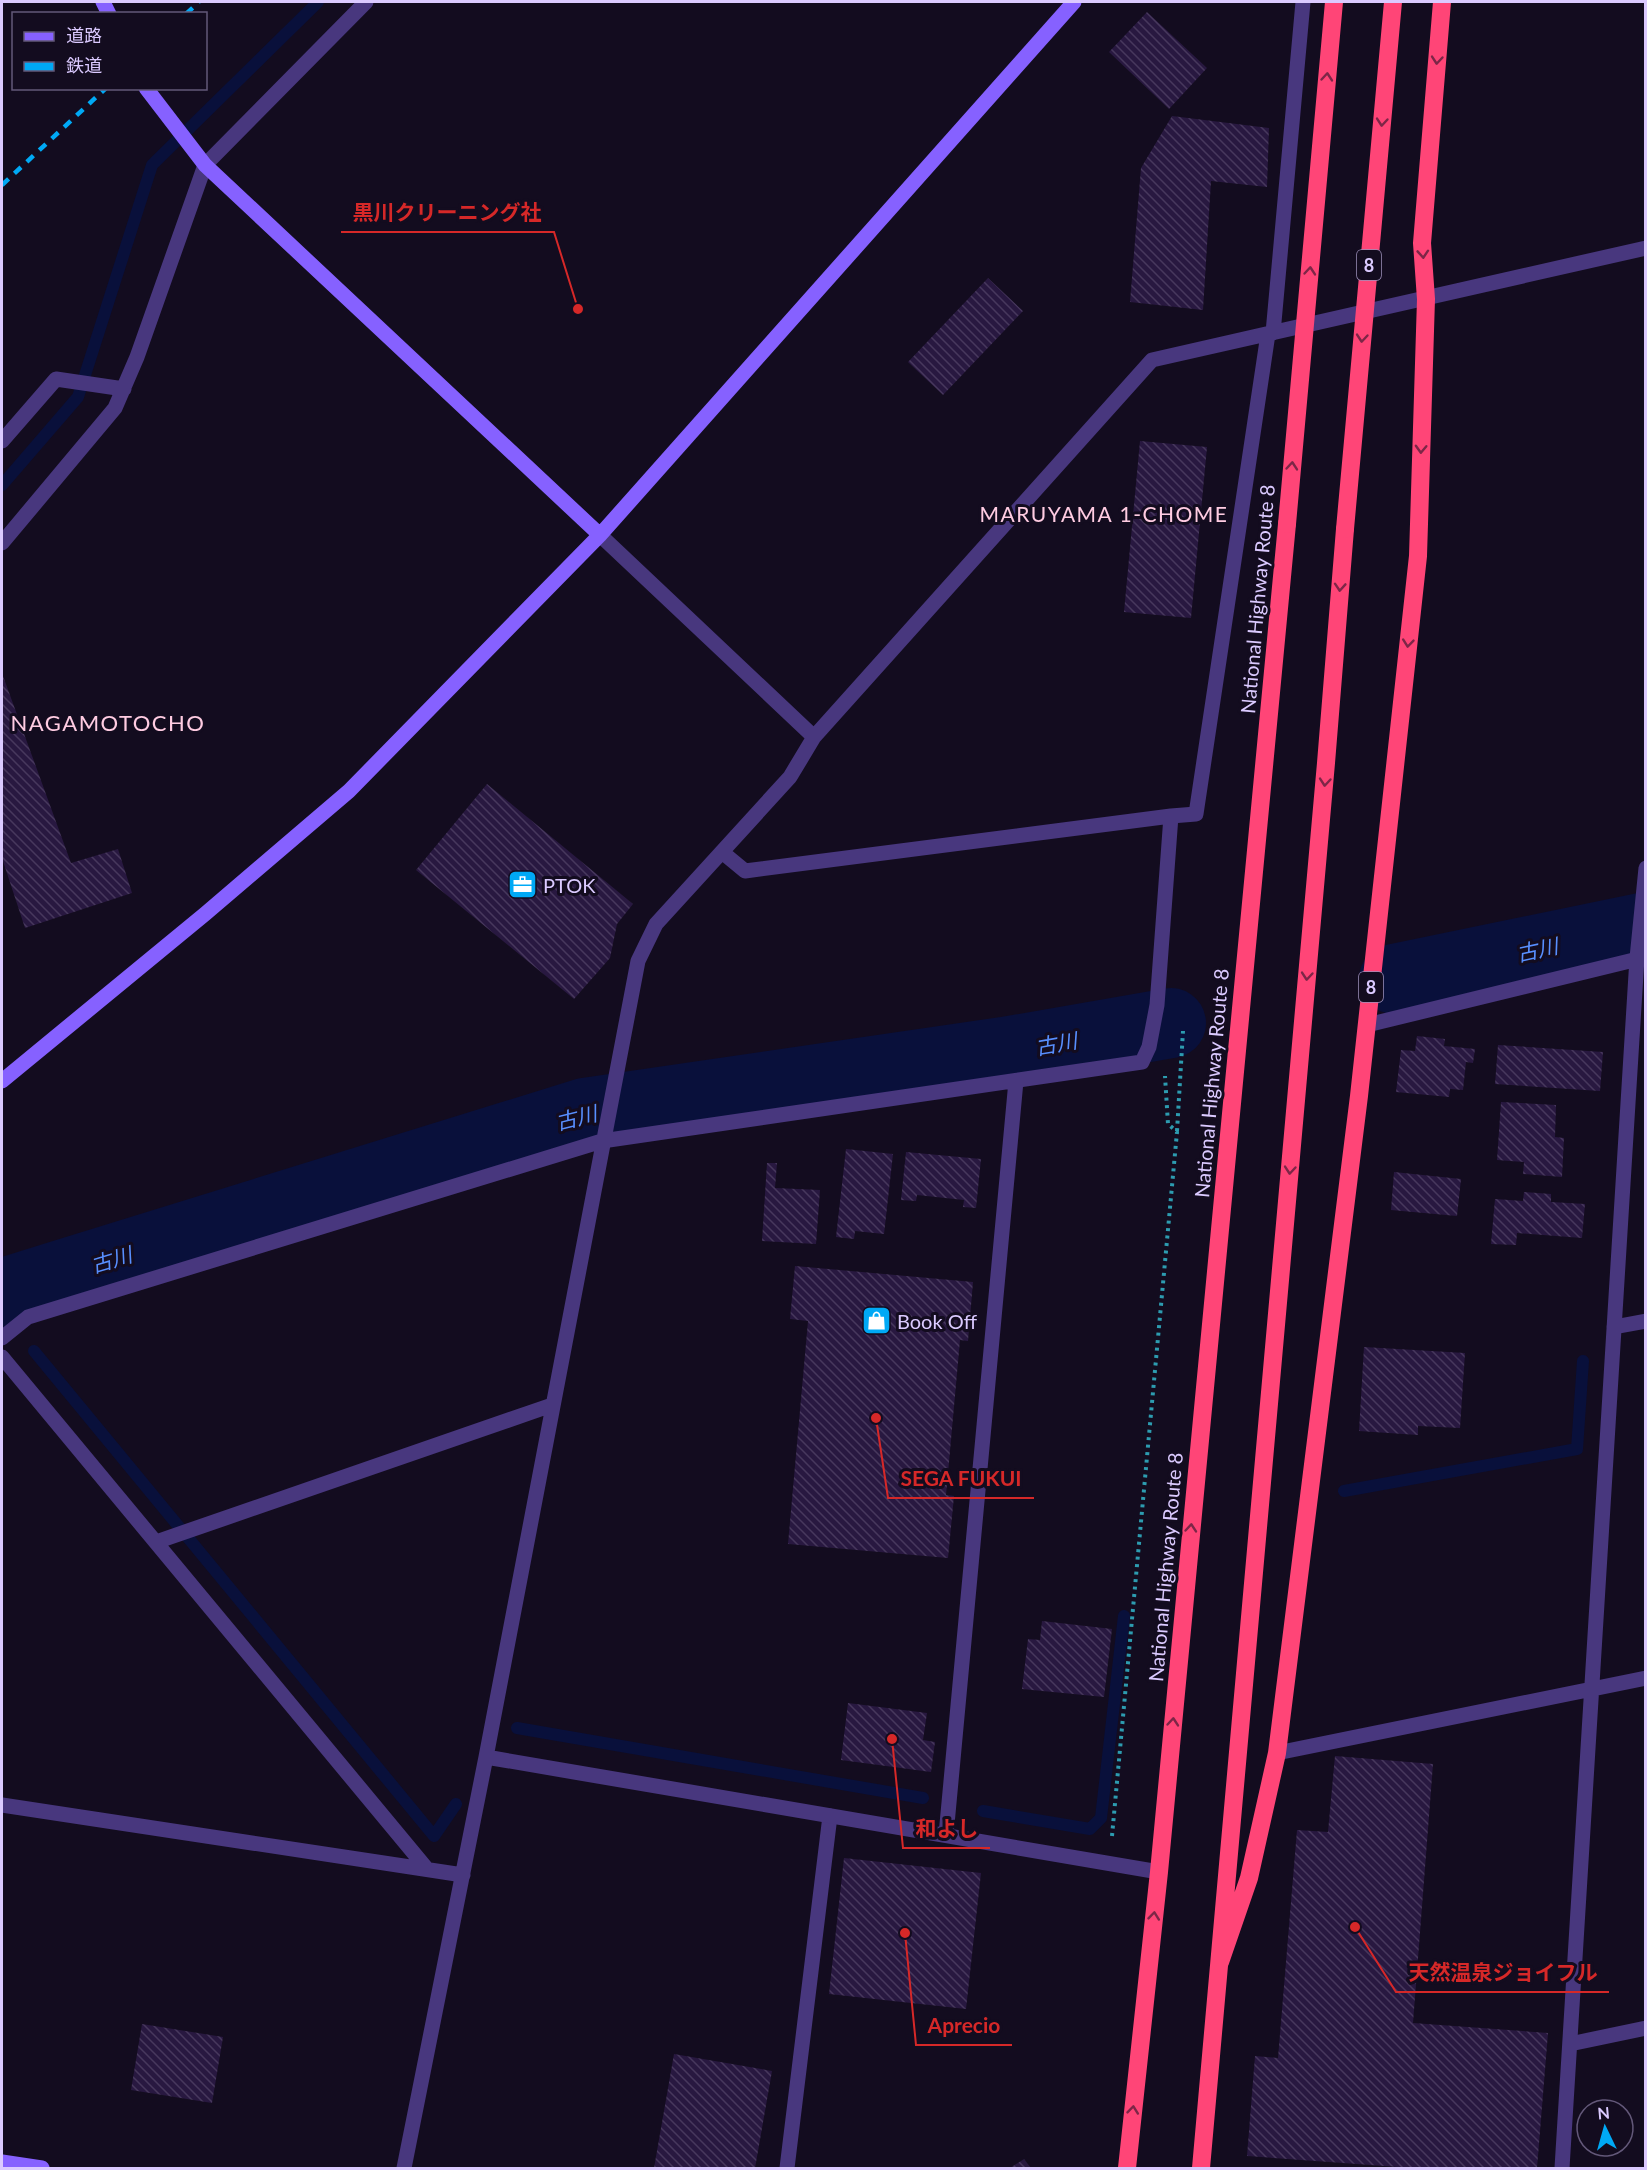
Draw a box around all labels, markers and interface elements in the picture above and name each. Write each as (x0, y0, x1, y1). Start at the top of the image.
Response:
legend (12, 12, 207, 90)
text: 道路 (66, 24, 102, 46)
text: 鉄道 (66, 54, 102, 76)
one-way arrow (1431, 55, 1444, 64)
one-way arrow (1320, 73, 1333, 82)
one-way arrow (1376, 118, 1389, 127)
callout: 黒川クリーニング社 (341, 193, 554, 232)
text: 黒川クリーニング社 (353, 199, 542, 224)
road number: 8 (1357, 250, 1381, 280)
one-way arrow (1416, 250, 1429, 259)
one-way arrow (1303, 267, 1316, 276)
one-way arrow (1356, 333, 1369, 342)
one-way arrow (1415, 444, 1427, 453)
one-way arrow (1285, 461, 1298, 470)
street label: National Highway Route 8 (1235, 483, 1279, 715)
district label: MARUYAMA 1-CHOME (980, 501, 1228, 526)
one-way arrow (1334, 583, 1347, 592)
one-way arrow (1402, 639, 1415, 648)
district label: NAGAMOTOCHO (11, 709, 205, 736)
one-way arrow (1319, 777, 1332, 786)
office icon: PTOK (506, 869, 538, 901)
place label: PTOK (543, 873, 596, 897)
water label: 古川 (1514, 932, 1562, 966)
street label: National Highway Route 8 (1189, 967, 1233, 1199)
one-way arrow (1301, 971, 1314, 981)
road number: 8 (1359, 972, 1383, 1002)
water label: 古川 (1033, 1027, 1081, 1059)
water label: 古川 (553, 1099, 601, 1134)
one-way arrow (1283, 1166, 1296, 1175)
water label: 古川 (87, 1240, 137, 1277)
shop icon: Book Off (860, 1305, 892, 1337)
place label: Book Off (897, 1309, 978, 1333)
street label: National Highway Route 8 (1143, 1451, 1187, 1683)
callout: SEGA FUKUI (888, 1459, 1034, 1498)
text: SEGA FUKUI (900, 1465, 1022, 1490)
one-way arrow (1184, 1524, 1197, 1533)
one-way arrow (1166, 1718, 1179, 1727)
callout: 和よし (903, 1809, 990, 1848)
text: 和よし (916, 1815, 979, 1840)
one-way arrow (1147, 1912, 1160, 1921)
callout: 天然温泉ジョイフル (1396, 1953, 1609, 1992)
text: 天然温泉ジョイフル (1409, 1959, 1598, 1984)
callout: Aprecio (916, 2006, 1012, 2045)
text: Aprecio (927, 2012, 1000, 2037)
north arrow (1575, 2098, 1635, 2158)
text: N (1597, 2103, 1611, 2123)
one-way arrow (1126, 2106, 1139, 2115)

